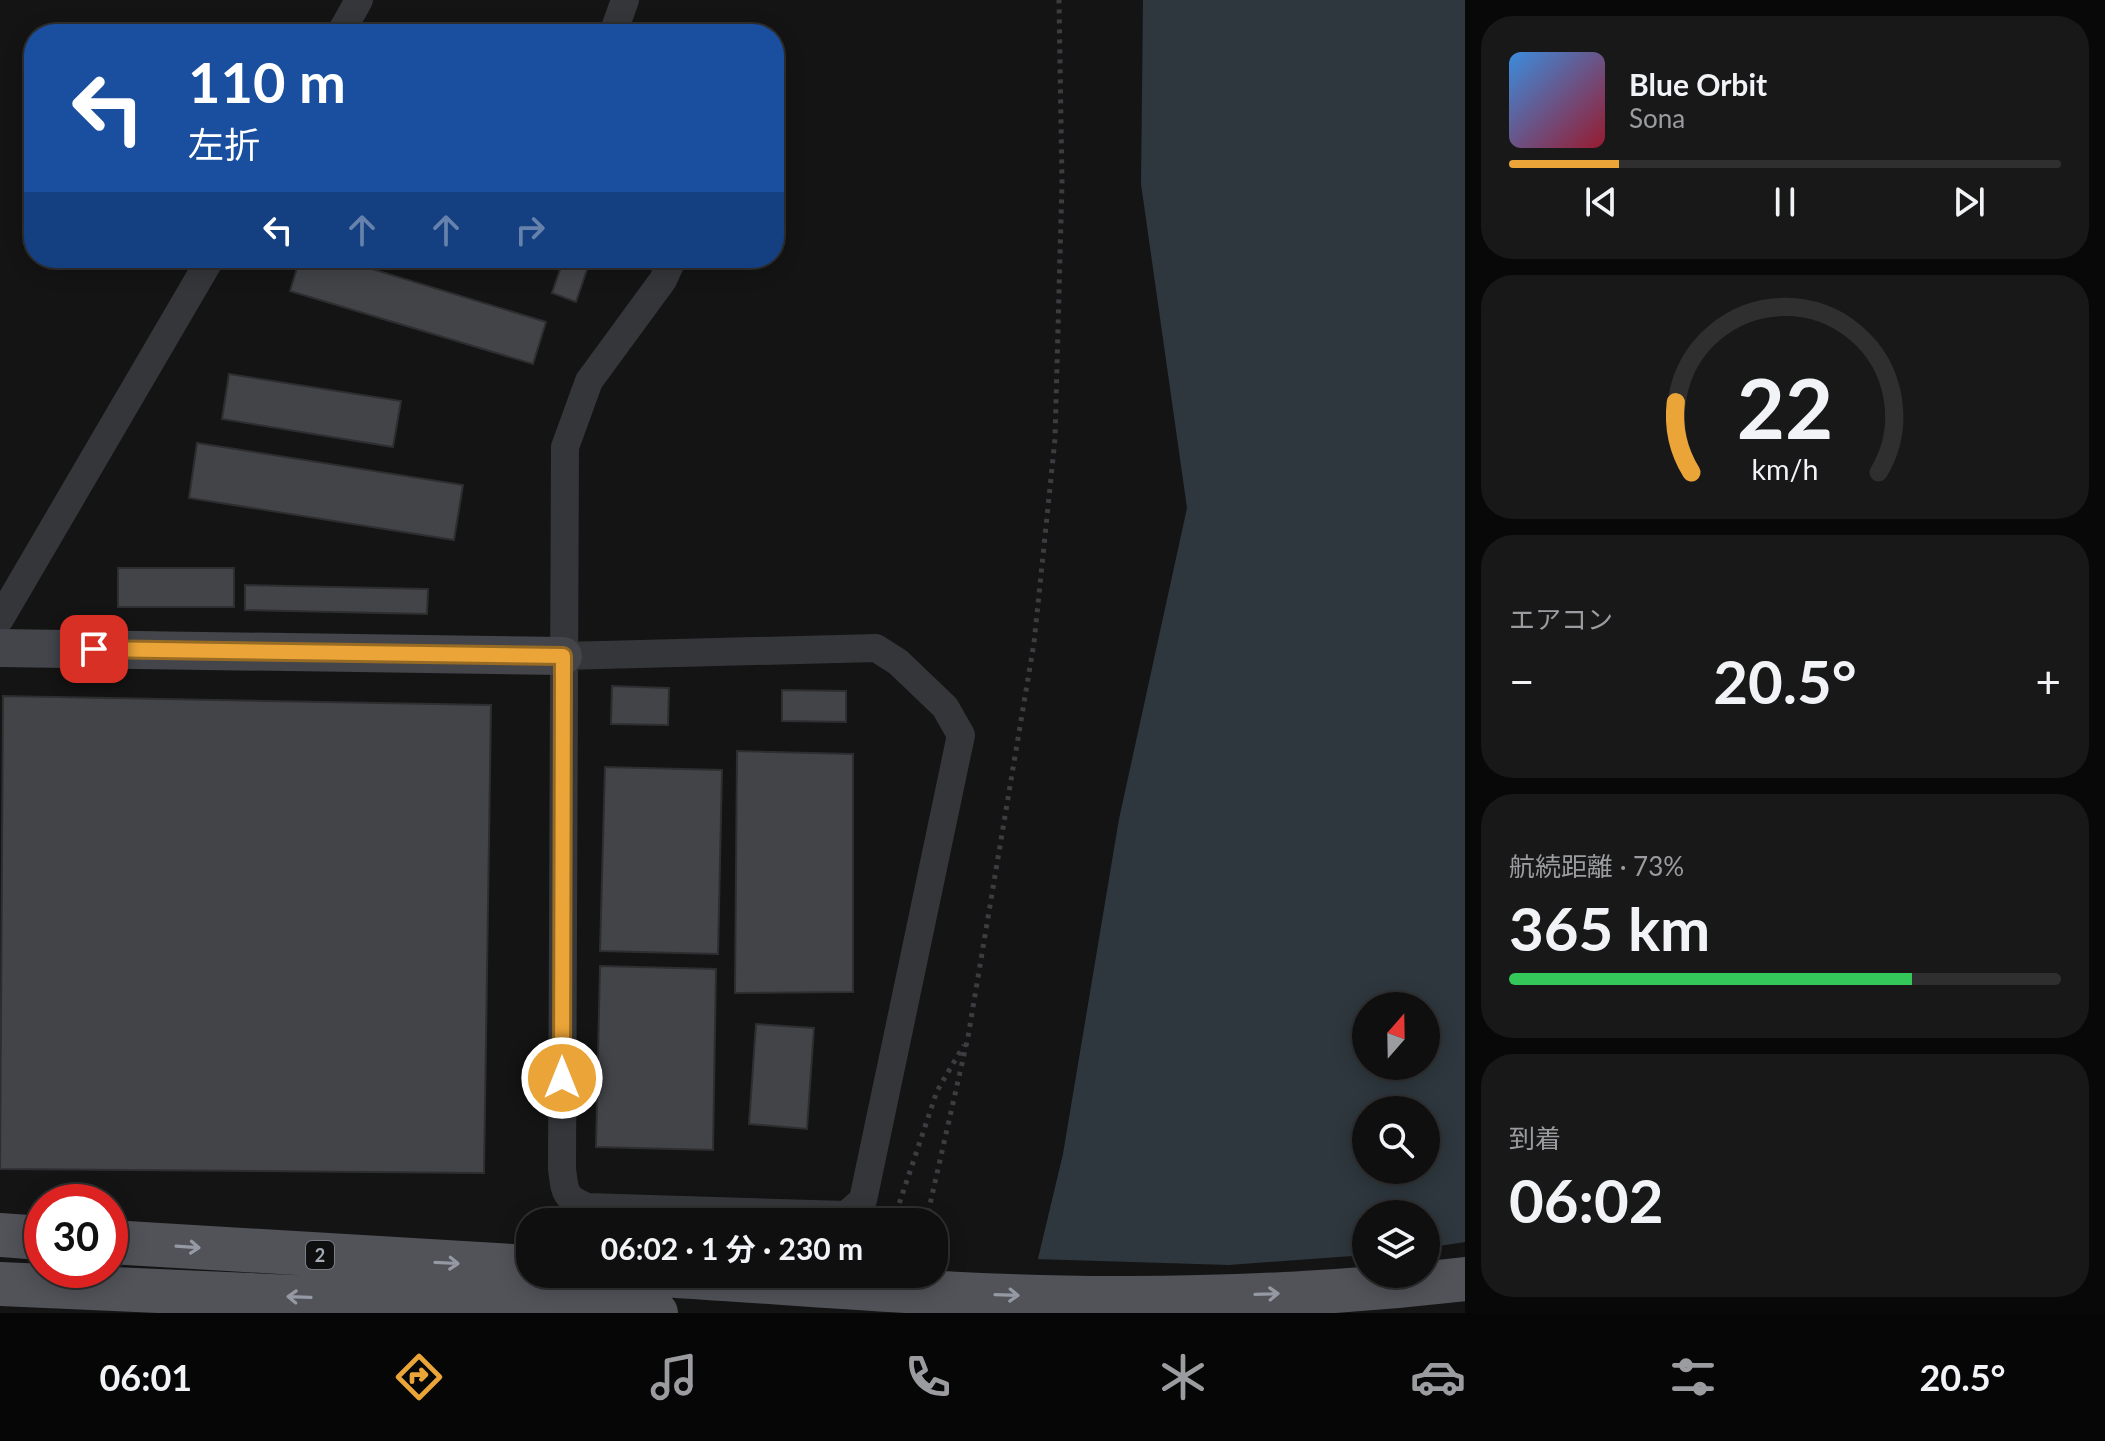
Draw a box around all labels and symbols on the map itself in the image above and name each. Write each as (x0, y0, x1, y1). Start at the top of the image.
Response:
pin (60, 615, 128, 683)
north arrow (1352, 992, 1440, 1080)
position arrow (520, 1036, 604, 1120)
speed limit sign: 30 (24, 1184, 128, 1288)
one-way arrow (174, 1240, 201, 1255)
road number: 2 (306, 1241, 334, 1269)
one-way arrow (433, 1255, 460, 1270)
one-way arrow (993, 1287, 1020, 1302)
one-way arrow (1253, 1287, 1280, 1302)
one-way arrow (286, 1290, 313, 1305)

